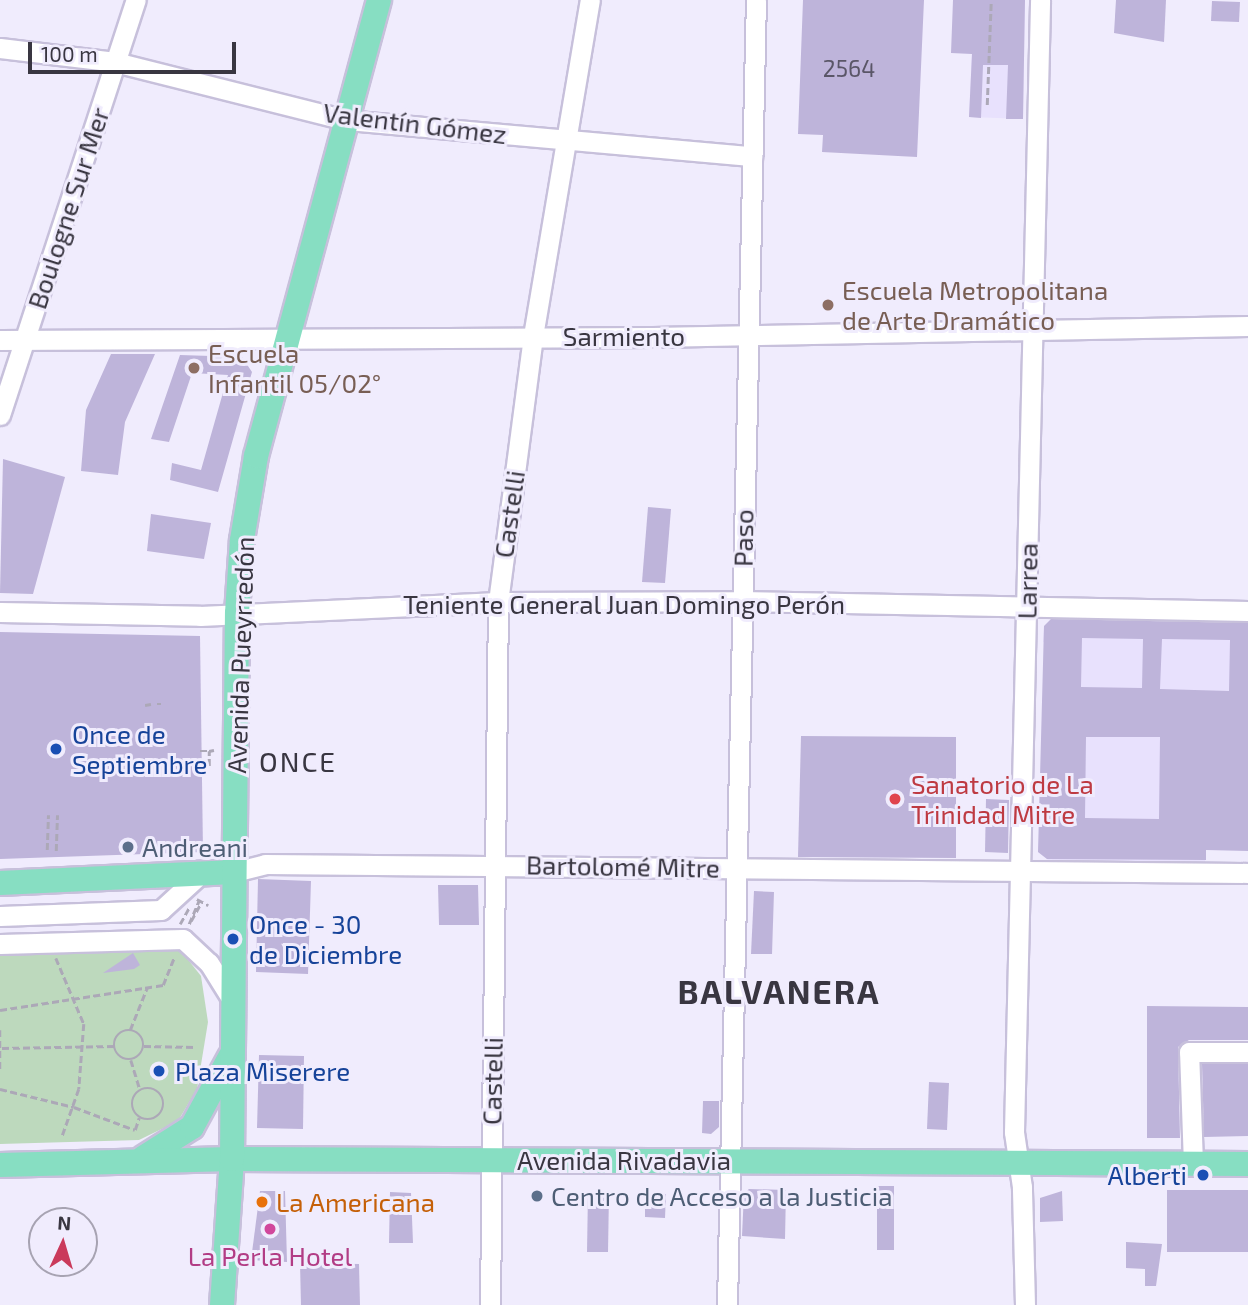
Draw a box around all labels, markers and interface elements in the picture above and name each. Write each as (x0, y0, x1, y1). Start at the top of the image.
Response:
scale bar (32, 28, 240, 72)
text: 100 m (41, 41, 98, 66)
house number: 2564 (823, 54, 875, 82)
street label: Valentín Gómez (322, 96, 508, 150)
street label: Boulogne Sur Mer (21, 103, 115, 313)
place label: Escuela Metropolitana de Arte Dramático (842, 274, 1108, 336)
marker: Escuela Metropolitana de Arte Dramático (820, 297, 836, 313)
street label: Sarmiento (563, 320, 685, 352)
place label: Escuela Infantil 05/02° (208, 337, 382, 398)
marker: Escuela Infantil 05/02° (186, 360, 202, 376)
street label: Castelli (487, 468, 531, 560)
street label: Paso (727, 509, 759, 567)
street label: Avenida Pueyrredón (220, 536, 260, 774)
street label: Larrea (1011, 543, 1043, 619)
street label: Teniente General Juan Domingo Perón (402, 588, 846, 620)
place label: Once de Septiembre (72, 718, 208, 780)
marker: Once de Septiembre (46, 739, 66, 759)
district label: ONCE (259, 744, 337, 778)
place label: Sanatorio de La Trinidad Mitre (911, 768, 1094, 830)
marker: Sanatorio de La Trinidad Mitre (885, 789, 905, 809)
place label: Andreani (142, 831, 248, 863)
marker: Andreani (120, 839, 136, 855)
street label: Bartolomé Mitre (526, 849, 720, 883)
place label: Once - 30 de Diciembre (249, 908, 402, 970)
marker: Once - 30 de Diciembre (223, 929, 243, 949)
district label: BALVANERA (679, 972, 879, 1012)
street label: Castelli (476, 1037, 508, 1125)
place label: Plaza Miserere (175, 1055, 350, 1087)
marker: Plaza Miserere (149, 1061, 169, 1081)
street label: Avenida Rivadavia (517, 1144, 731, 1176)
place label: Alberti (1108, 1159, 1187, 1191)
marker: Alberti (1193, 1165, 1213, 1185)
place label: Centro de Acceso a la Justicia (551, 1180, 894, 1212)
place label: La Americana (276, 1186, 436, 1218)
marker: Centro de Acceso a la Justicia (529, 1188, 545, 1204)
marker: La Americana (254, 1194, 270, 1210)
north arrow (28, 1207, 98, 1277)
text: N (57, 1211, 72, 1234)
marker: La Perla Hotel (262, 1221, 278, 1237)
place label: La Perla Hotel (188, 1240, 352, 1272)

